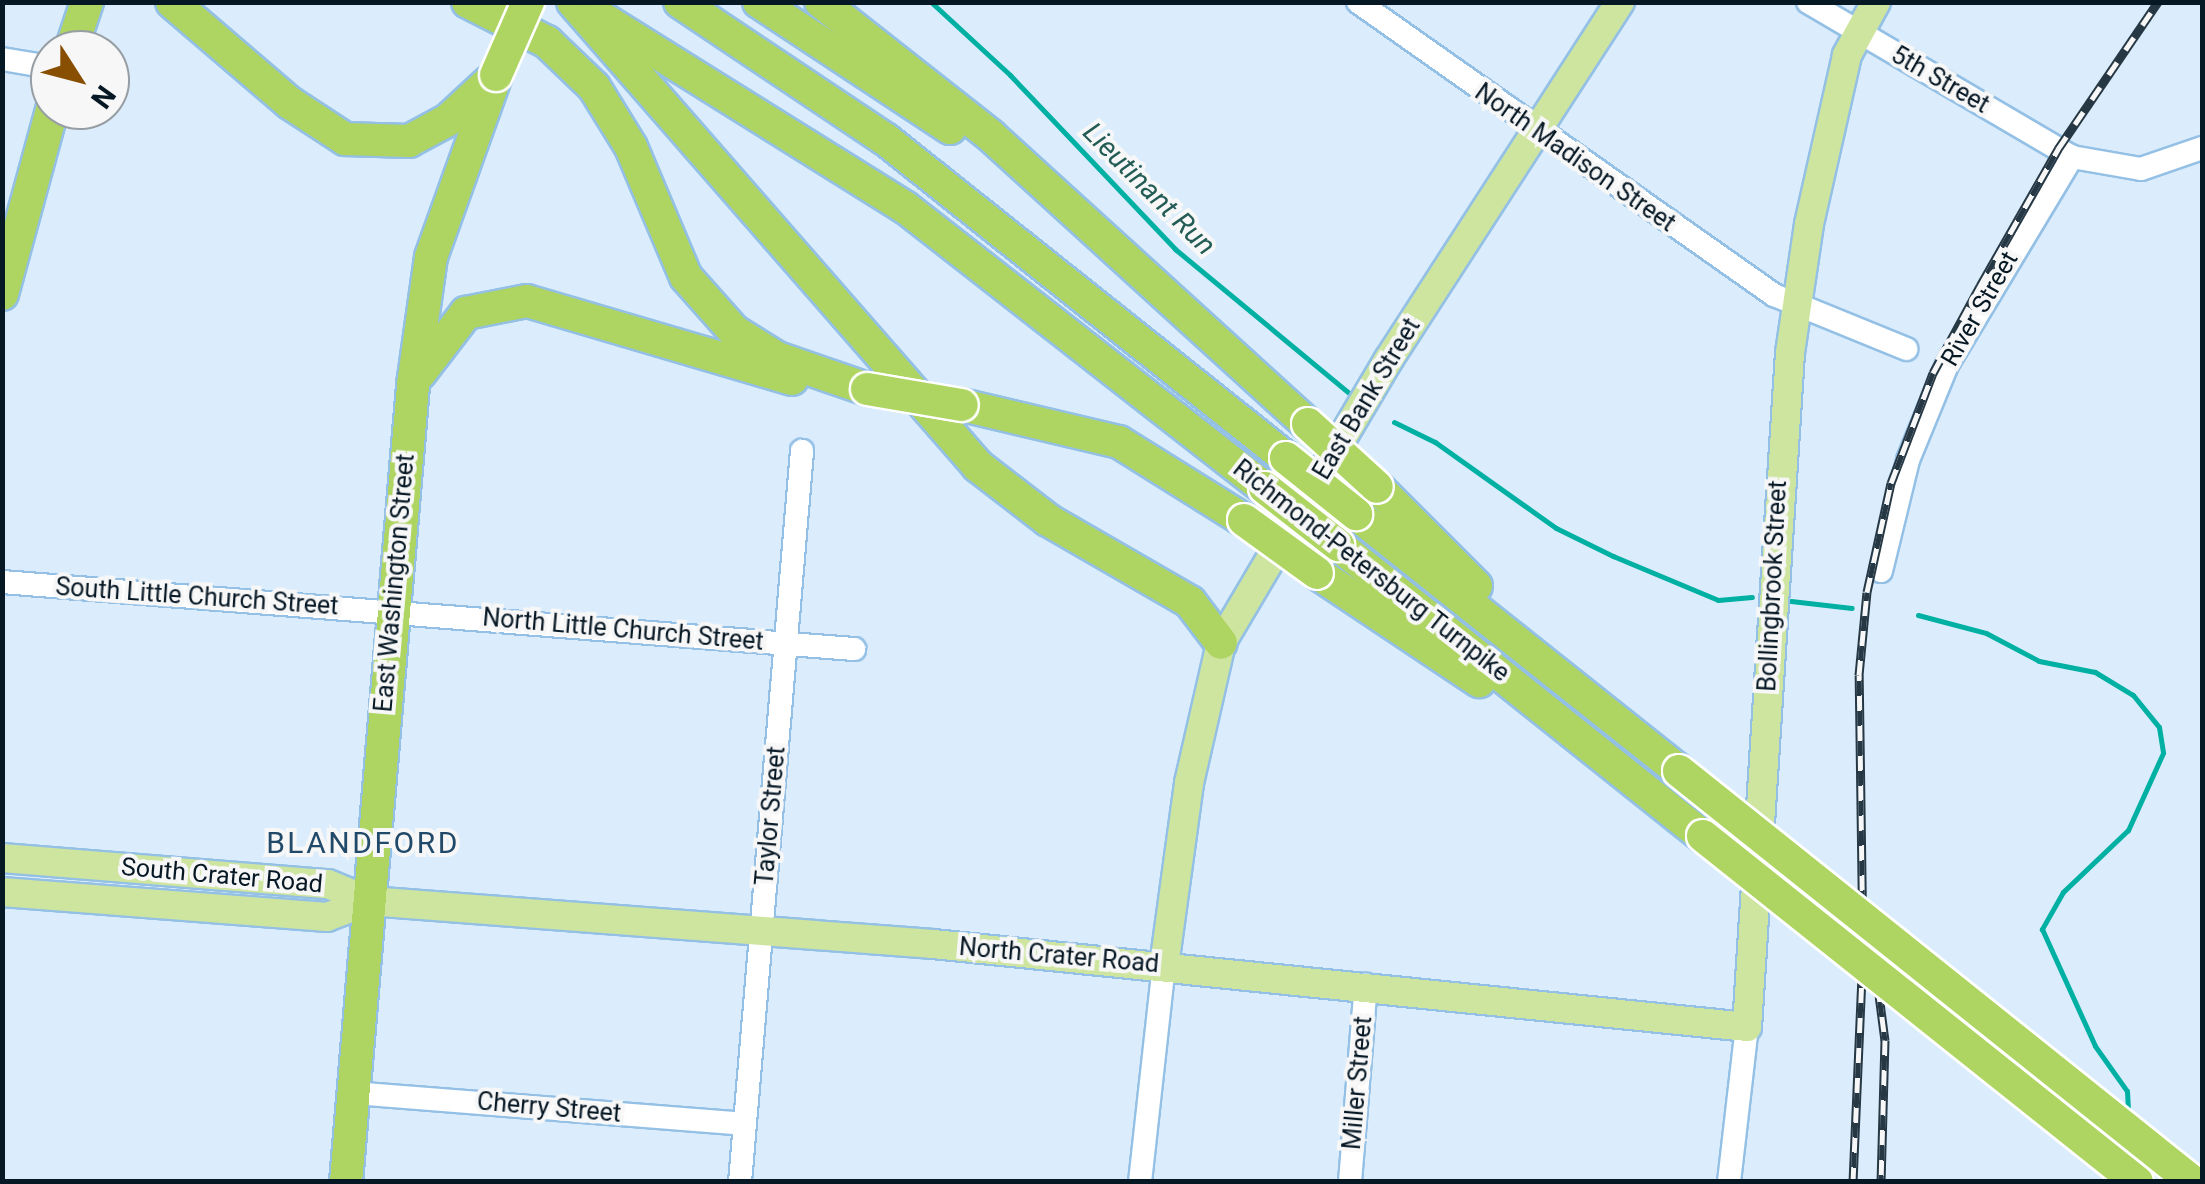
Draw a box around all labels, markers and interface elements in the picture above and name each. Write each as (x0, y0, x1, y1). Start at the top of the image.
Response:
north arrow (30, 30, 130, 130)
street label: 5th Street (1886, 40, 1994, 120)
street label: North Madison Street (1469, 77, 1681, 239)
text: N (84, 79, 122, 114)
water label: Lieutinant Run (1076, 116, 1222, 262)
street label: River Street (1935, 246, 2025, 372)
street label: East Bank Street (1307, 313, 1427, 485)
street label: East Washington Street (369, 453, 421, 713)
street label: Richmond-Petersburg Turnpike (1227, 454, 1515, 688)
street label: Bollingbrook Street (1752, 480, 1794, 692)
street label: South Little Church Street (55, 572, 339, 622)
street label: North Little Church Street (481, 603, 765, 657)
street label: Taylor Street (750, 745, 792, 887)
district label: BLANDFORD (266, 825, 460, 861)
street label: South Crater Road (120, 852, 324, 900)
street label: North Crater Road (958, 932, 1160, 980)
street label: Miller Street (1337, 1015, 1379, 1151)
street label: Cherry Street (476, 1087, 622, 1129)

